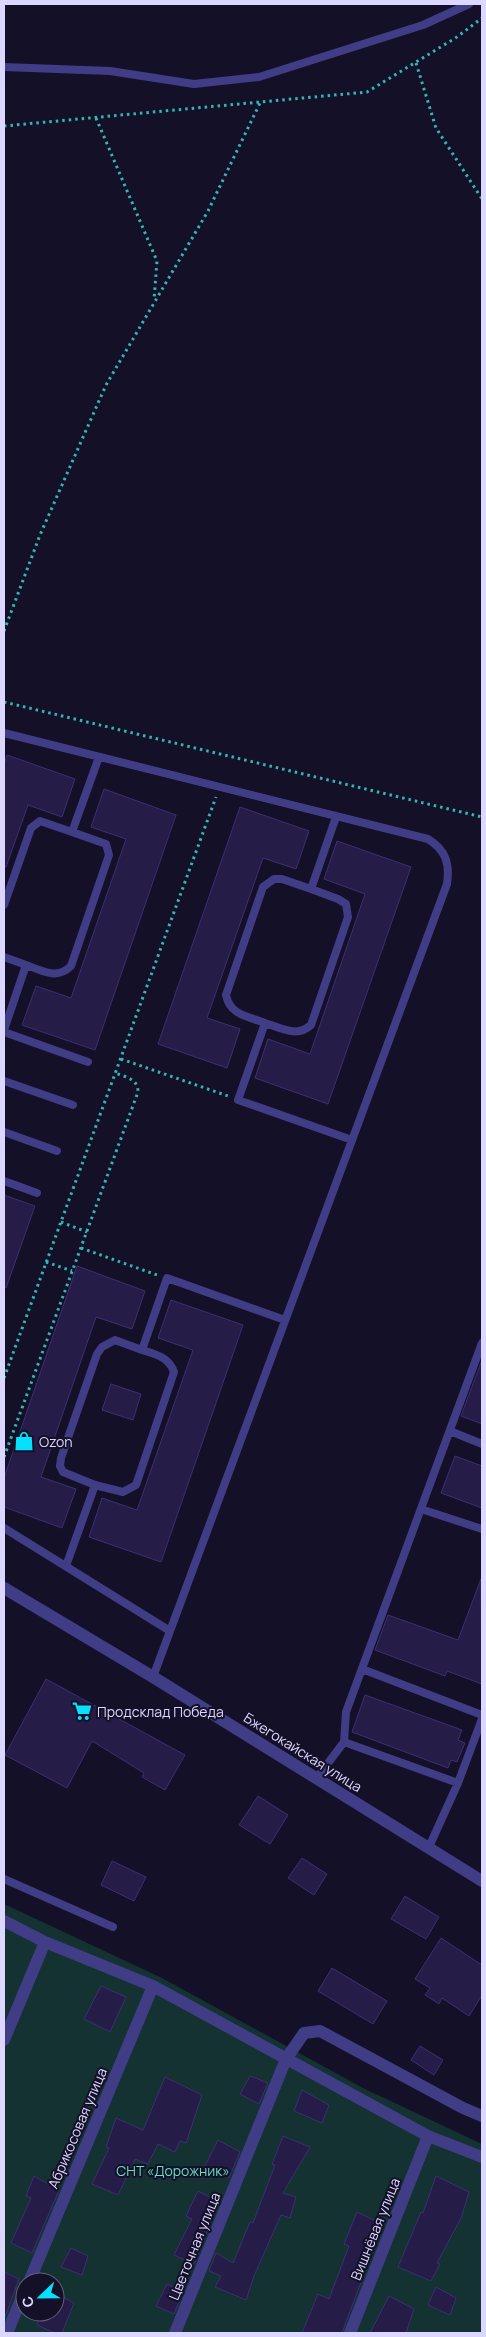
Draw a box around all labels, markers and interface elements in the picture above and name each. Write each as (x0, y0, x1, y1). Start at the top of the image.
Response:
shop icon: Ozon (13, 1430, 35, 1452)
place label: Ozon (39, 1432, 73, 1451)
supermarket icon: Продсклад Победа (71, 1700, 93, 1722)
place label: Продсклад Победа (97, 1702, 224, 1721)
street label: Бжегокайская улица (240, 1708, 366, 1796)
street label: Абрикосовая улица (43, 2065, 111, 2191)
park label: СНТ «Дорожник» (116, 2161, 230, 2180)
street label: Вишнёвая улица (346, 2175, 404, 2283)
street label: Цветочная улица (164, 2189, 224, 2303)
north arrow (15, 2272, 65, 2322)
text: С (17, 2294, 38, 2310)

